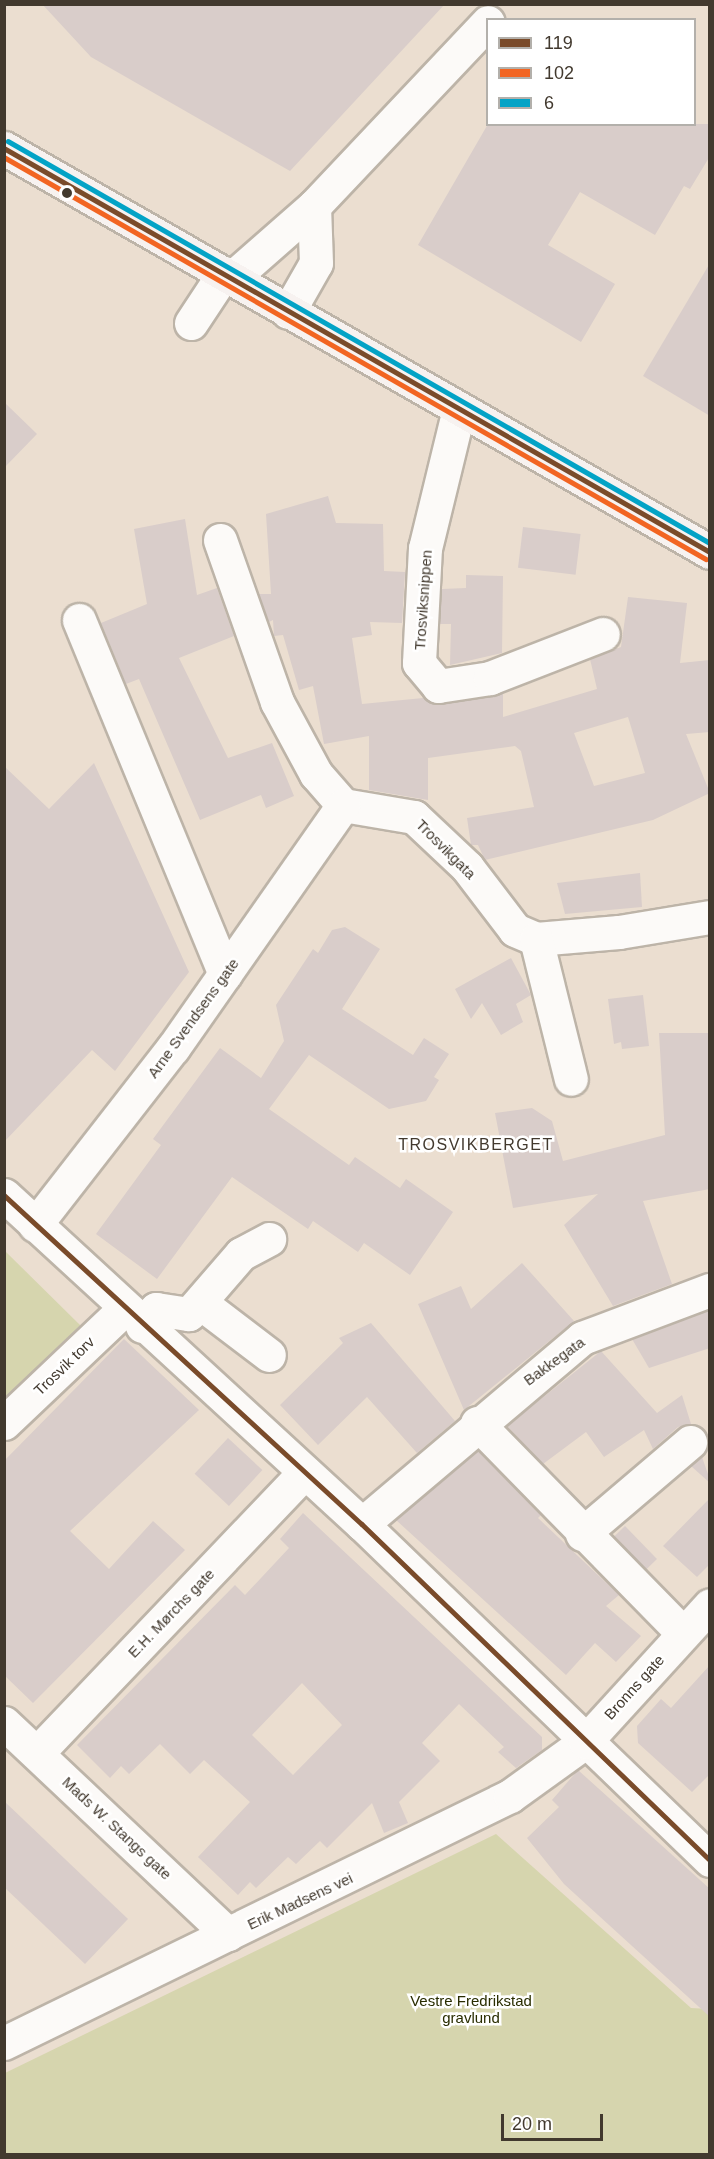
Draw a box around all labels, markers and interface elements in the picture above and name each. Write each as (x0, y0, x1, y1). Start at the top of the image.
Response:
legend (486, 18, 696, 126)
text: 119 (544, 33, 573, 53)
text: 102 (544, 63, 574, 83)
text: 6 (544, 93, 554, 113)
unlabelled marker (61, 187, 73, 199)
street label: Trosviksnippen (411, 549, 435, 651)
street label: Trosvikgata (412, 815, 480, 883)
street label: Arne Svendsens gate (144, 955, 242, 1081)
district label: TROSVIKBERGET (398, 1135, 554, 1155)
street label: Trosvik torv (30, 1333, 98, 1399)
street label: Bakkegata (520, 1333, 588, 1389)
street label: E.H. Mørchs gate (124, 1565, 218, 1661)
street label: Bronns gate (600, 1651, 668, 1723)
street label: Mads W. Stangs gate (59, 1773, 175, 1883)
street label: Erik Madsens vei (244, 1869, 356, 1933)
park label: Vestre Fredrikstad gravlund (410, 1991, 532, 2026)
scale bar (504, 2102, 606, 2140)
text: 20 m (512, 2114, 552, 2134)

